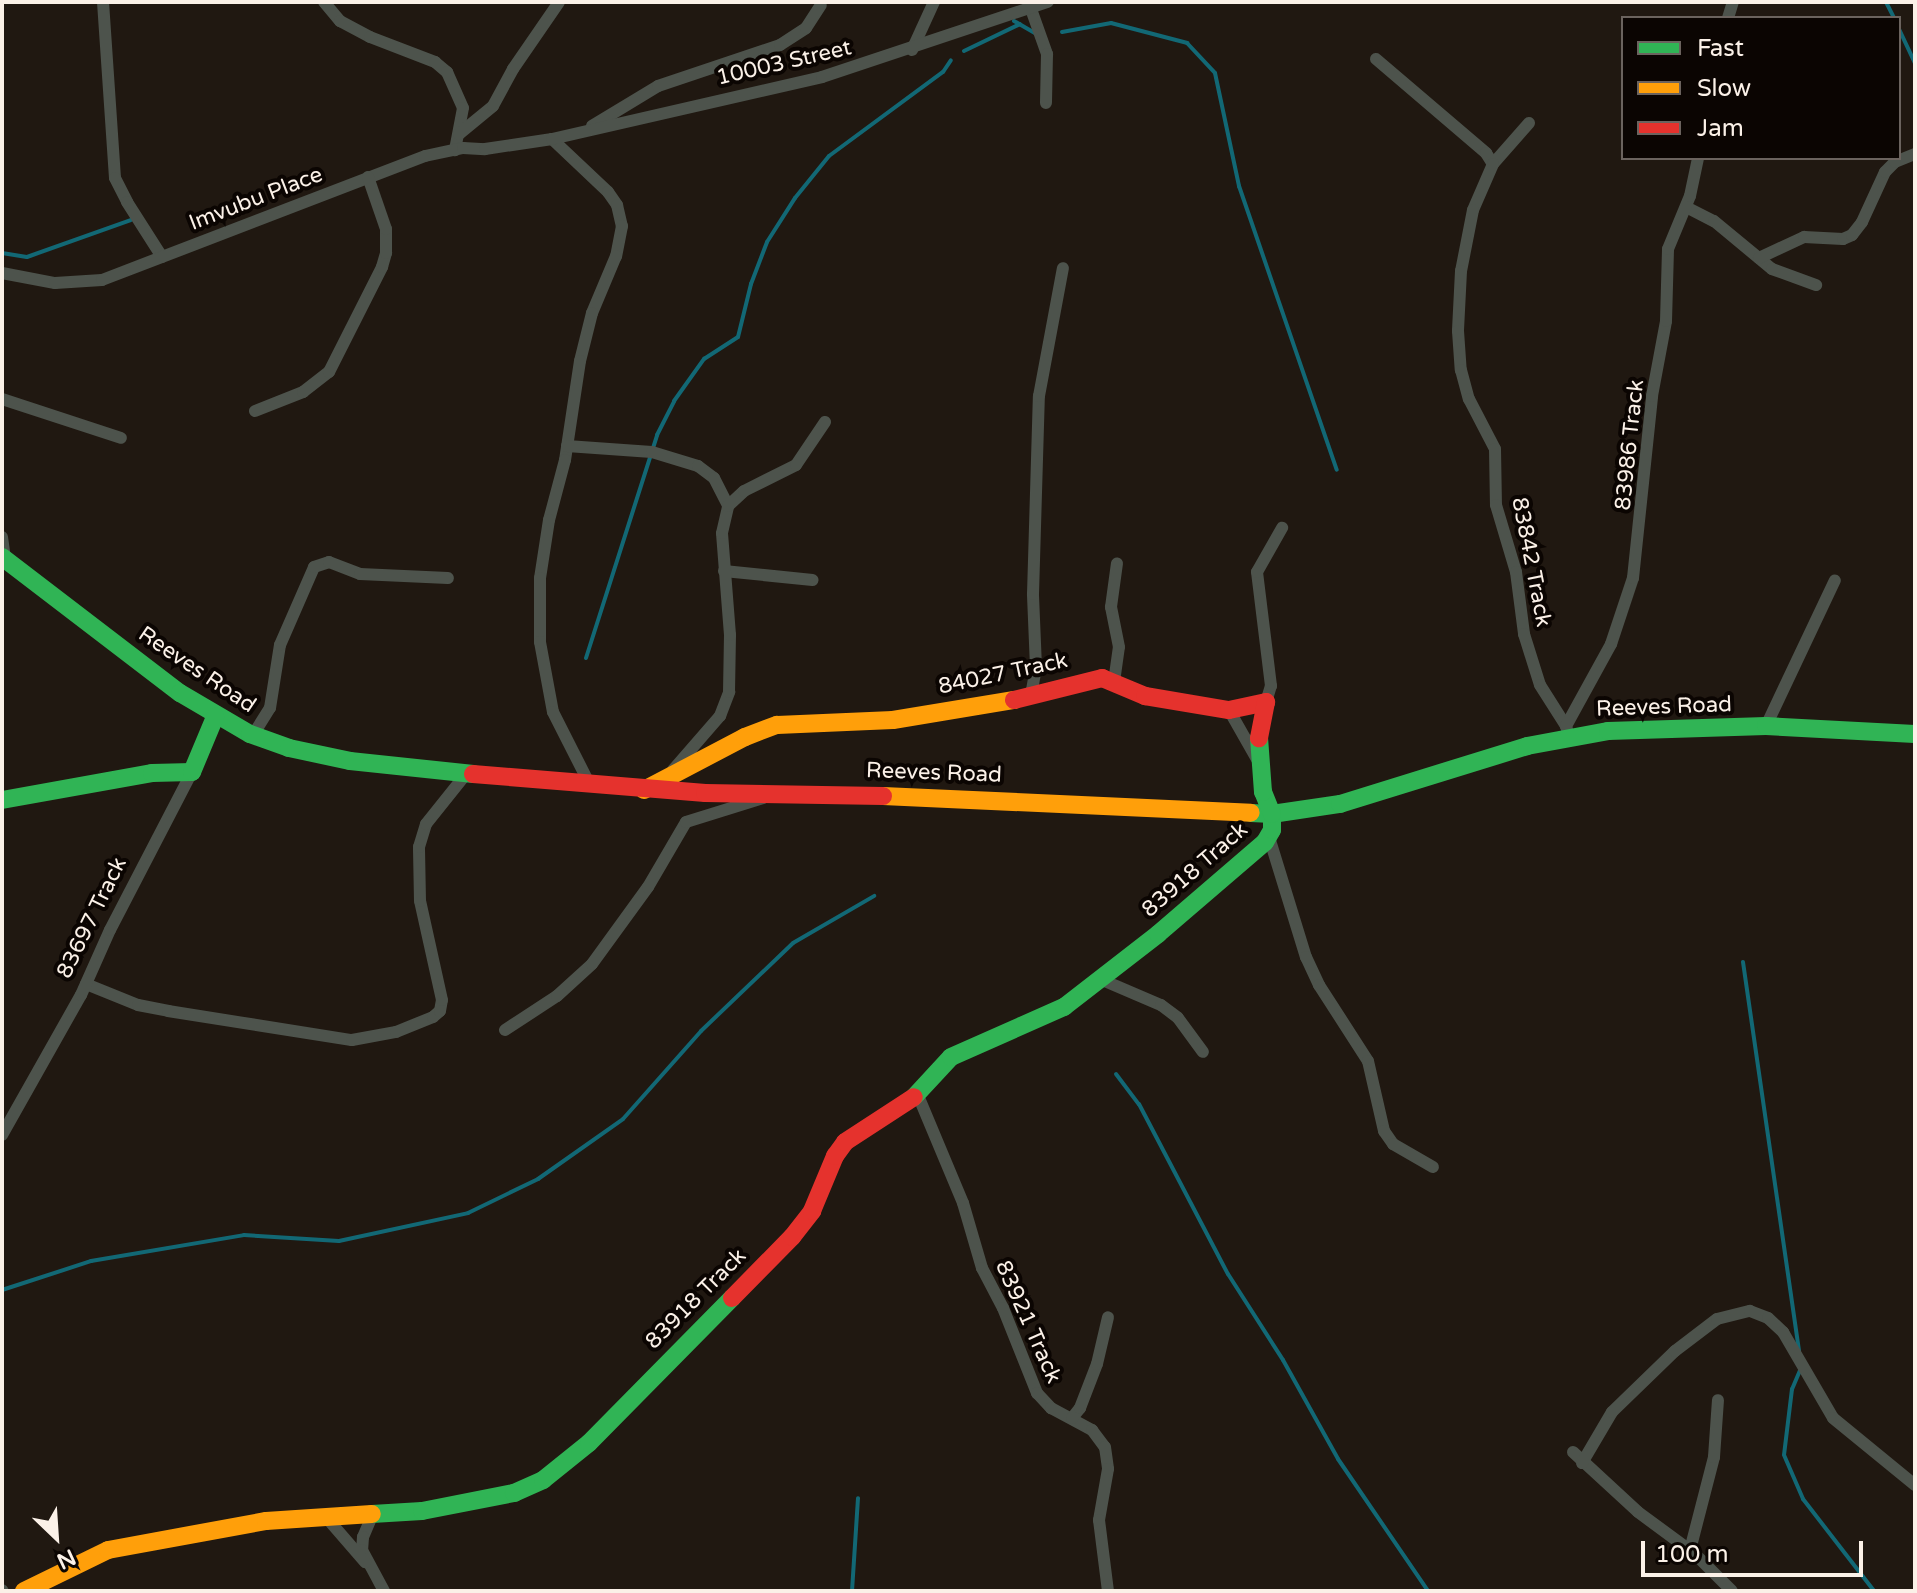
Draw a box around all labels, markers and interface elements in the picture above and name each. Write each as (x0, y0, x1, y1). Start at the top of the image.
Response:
legend (1621, 16, 1901, 160)
text: Fast (1697, 34, 1744, 63)
street label: 10003 Street (714, 35, 854, 91)
text: Slow (1697, 74, 1751, 103)
text: Jam (1697, 114, 1744, 143)
street label: Imvubu Place (186, 161, 326, 237)
street label: 83986 Track (1610, 378, 1650, 512)
street label: 83842 Track (1506, 495, 1556, 629)
street label: Reeves Road (133, 621, 261, 719)
street label: 84027 Track (936, 647, 1070, 701)
street label: Reeves Road (1596, 691, 1732, 723)
street label: Reeves Road (866, 757, 1002, 789)
street label: 83918 Track (1137, 817, 1253, 923)
street label: 83697 Track (51, 853, 133, 983)
street label: 83918 Track (640, 1243, 752, 1355)
street label: 83921 Track (989, 1257, 1067, 1387)
north arrow (16, 1497, 96, 1577)
scale bar (1645, 1525, 1867, 1575)
text: 100 m (1655, 1540, 1729, 1569)
text: N (53, 1543, 80, 1574)

